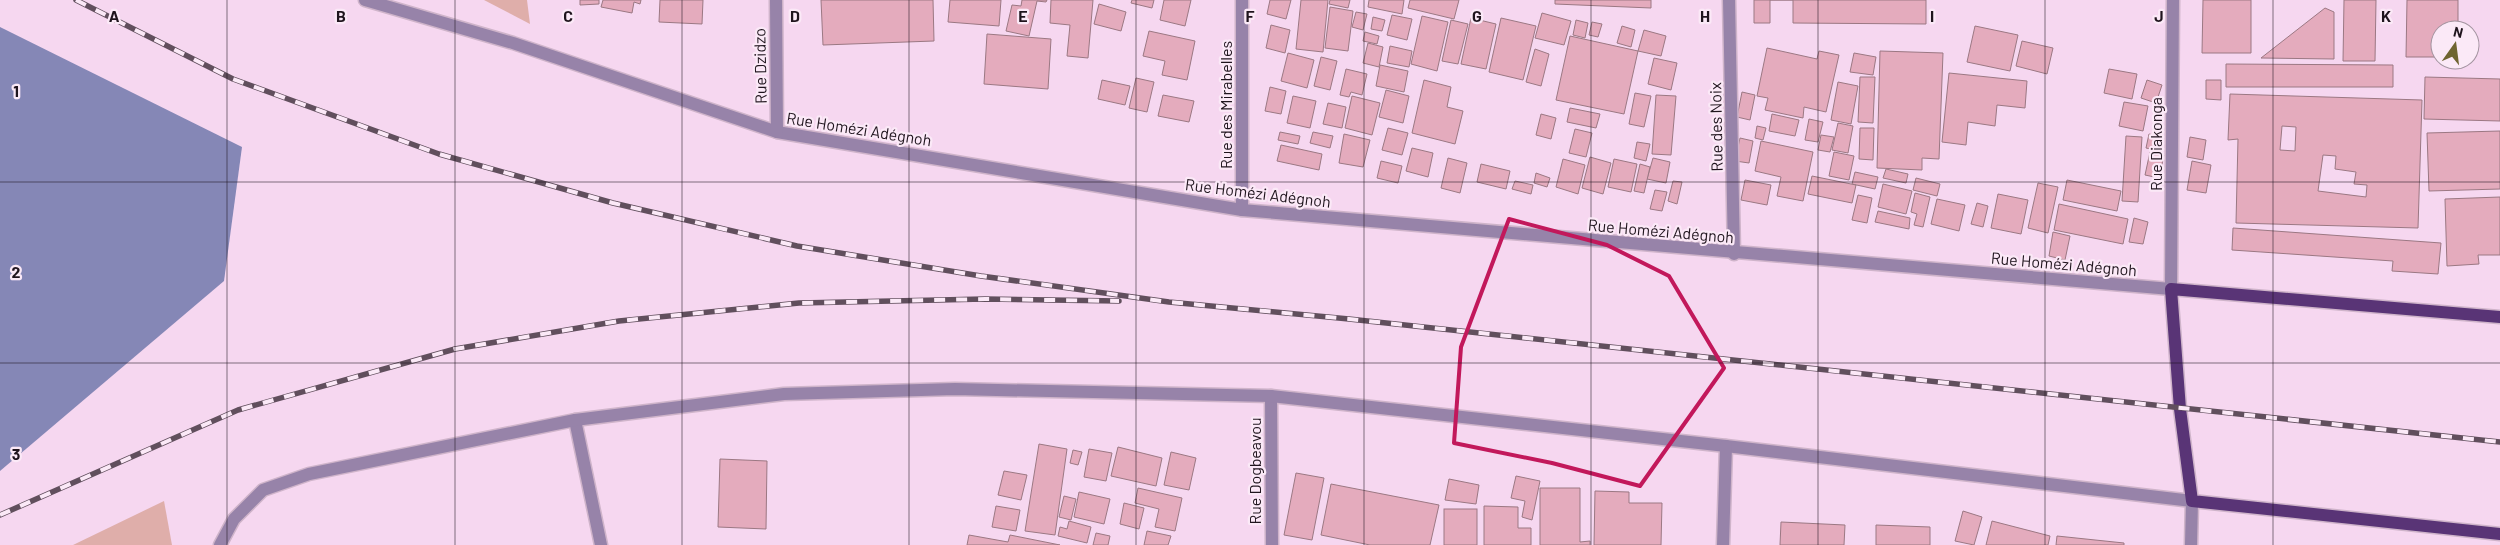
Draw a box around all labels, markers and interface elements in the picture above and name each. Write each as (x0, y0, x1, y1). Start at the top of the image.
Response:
text: A (109, 6, 120, 25)
text: B (336, 6, 346, 25)
text: C (563, 6, 573, 25)
text: D (790, 6, 800, 25)
text: E (1018, 6, 1028, 25)
text: F (1246, 6, 1255, 25)
text: G (1472, 6, 1482, 25)
text: H (1700, 6, 1710, 25)
text: I (1930, 6, 1934, 25)
text: J (2154, 6, 2164, 25)
text: K (2381, 6, 2391, 25)
north arrow (2430, 20, 2480, 70)
text: N (2452, 23, 2465, 41)
street label: Rue Dzidzo (749, 28, 770, 104)
street label: Rue des Mirabelles (1216, 41, 1235, 169)
text: 1 (13, 81, 19, 100)
street label: Rue des Noix (1705, 82, 1726, 172)
street label: Rue Diakonga (2146, 97, 2165, 191)
street label: Rue Homézi Adégnoh (785, 108, 933, 149)
street label: Rue Homézi Adégnoh (1184, 174, 1332, 211)
street label: Rue Homézi Adégnoh (1587, 215, 1735, 246)
street label: Rue Homézi Adégnoh (1990, 248, 2138, 279)
text: 2 (12, 262, 21, 281)
street label: Rue Dogbeavou (1245, 417, 1264, 525)
text: 3 (12, 444, 20, 463)

